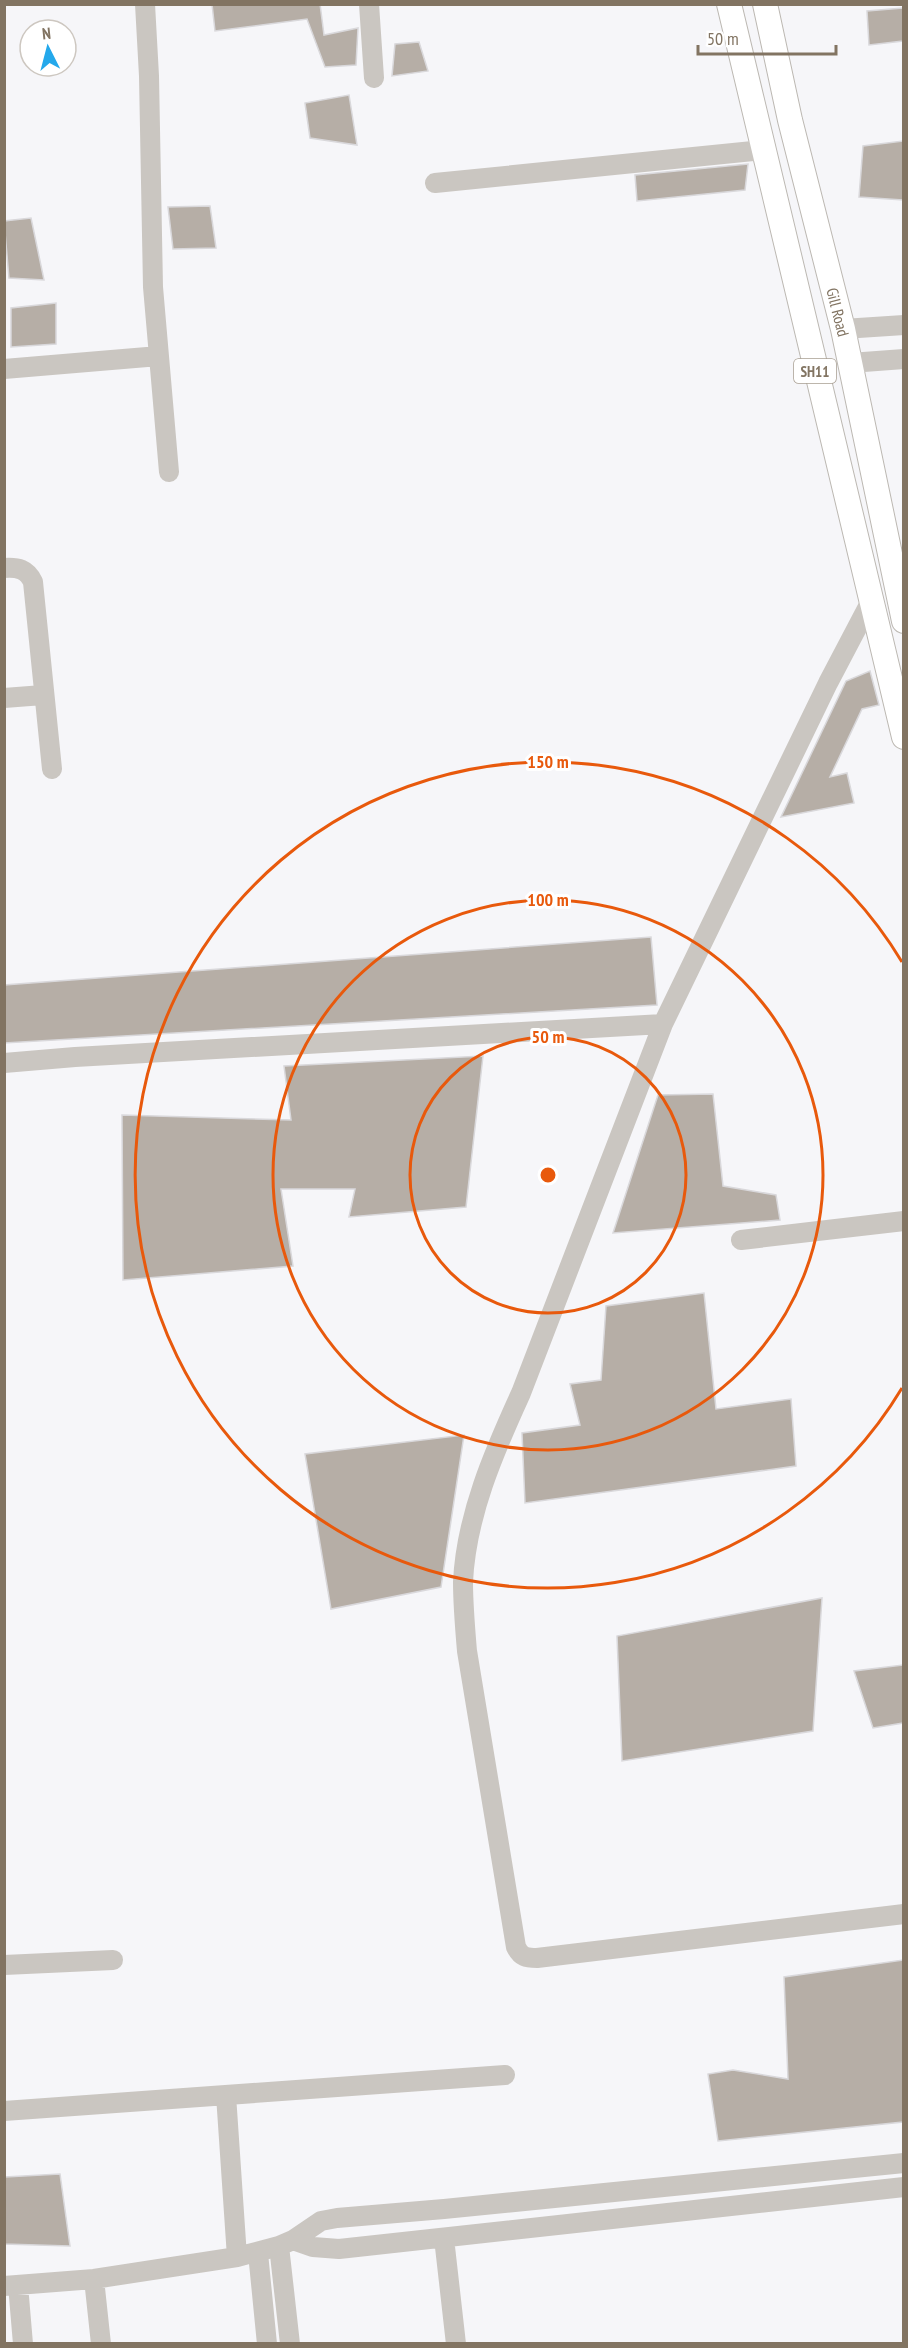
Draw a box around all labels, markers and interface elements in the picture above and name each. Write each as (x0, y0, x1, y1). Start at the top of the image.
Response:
north arrow (18, 18, 78, 78)
scale bar (698, 18, 836, 56)
text: N (41, 23, 52, 43)
text: 50 m (707, 27, 739, 50)
street label: Gill Road (822, 286, 854, 338)
road number: SH11 (794, 359, 836, 383)
text: 150 m (527, 750, 569, 773)
text: 100 m (527, 888, 569, 911)
text: 50 m (532, 1025, 564, 1048)
centre of rings (538, 1165, 558, 1185)

